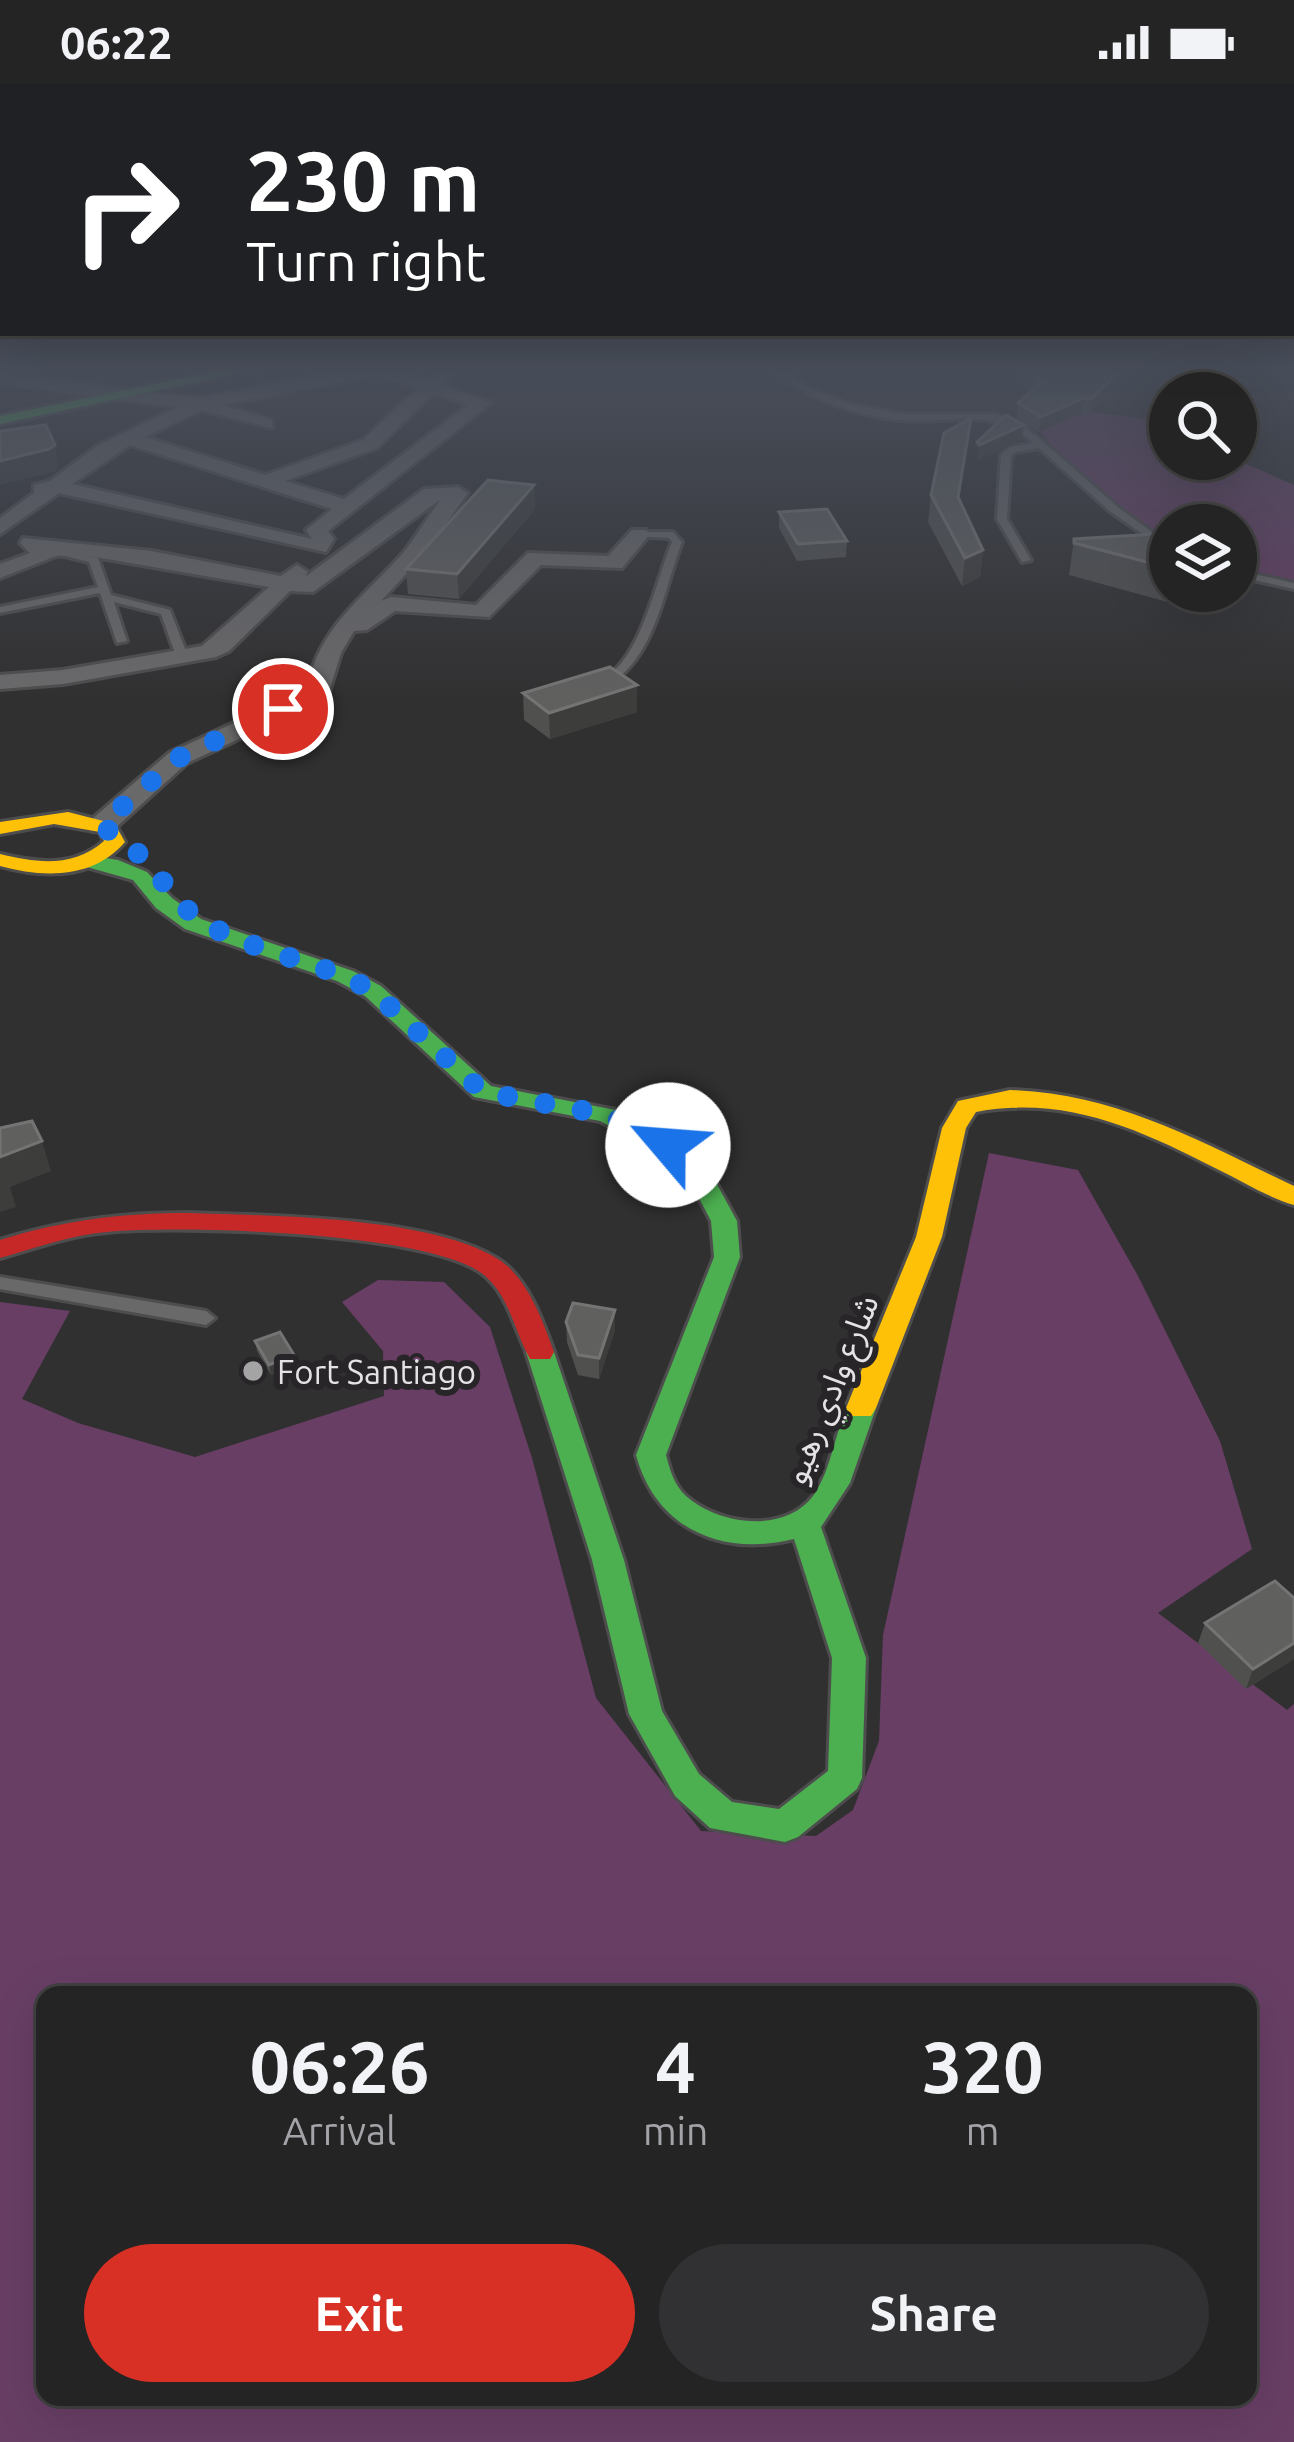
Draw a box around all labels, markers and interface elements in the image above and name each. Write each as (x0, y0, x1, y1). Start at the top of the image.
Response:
text: 06:22 (60, 17, 173, 68)
icon: right (48, 132, 204, 288)
text: 230 m (246, 133, 480, 227)
text: Turn right (246, 231, 486, 291)
map controls (1149, 372, 1257, 612)
button: search (1149, 372, 1257, 480)
button: layers (1149, 504, 1257, 612)
pin (232, 658, 334, 760)
icon: arrive (250, 676, 316, 742)
position arrow (605, 1082, 731, 1208)
street label: شارع وادي رهيو (775, 1289, 892, 1492)
place label: Fort Santiago (277, 1353, 476, 1390)
marker: Fort Santiago (240, 1358, 266, 1384)
text: 06:26 (249, 2026, 430, 2107)
text: 4 (655, 2026, 696, 2107)
text: 320 (922, 2026, 1044, 2107)
text: Arrival (283, 2109, 396, 2152)
text: min (643, 2109, 708, 2152)
text: m (966, 2109, 999, 2152)
button: Exit (84, 2244, 635, 2382)
button: Share (659, 2244, 1209, 2382)

